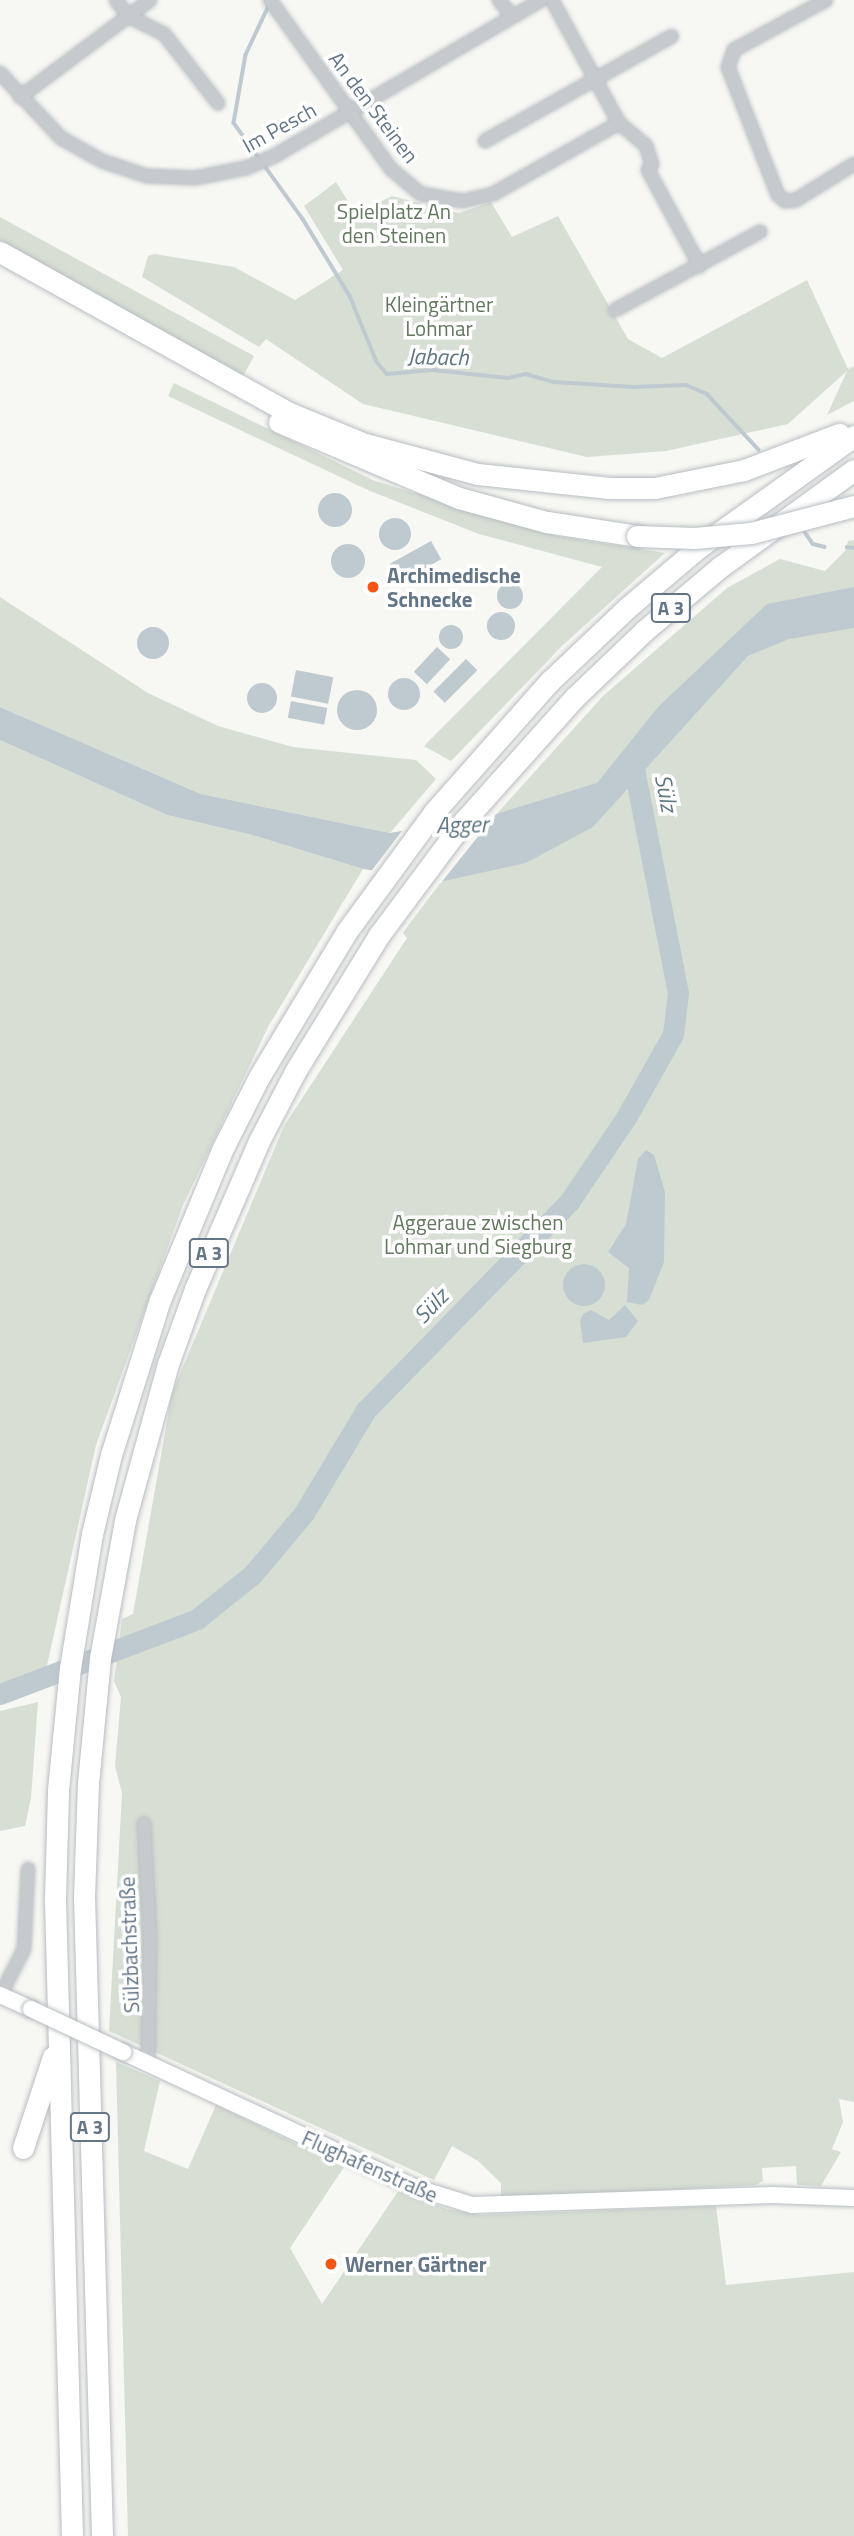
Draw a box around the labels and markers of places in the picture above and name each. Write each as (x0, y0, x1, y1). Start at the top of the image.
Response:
place label: Archimedische Schnecke (387, 562, 521, 612)
marker: Archimedische Schnecke (365, 579, 381, 595)
place label: Werner Gärtner (345, 2251, 487, 2277)
marker: Werner Gärtner (323, 2256, 339, 2272)

